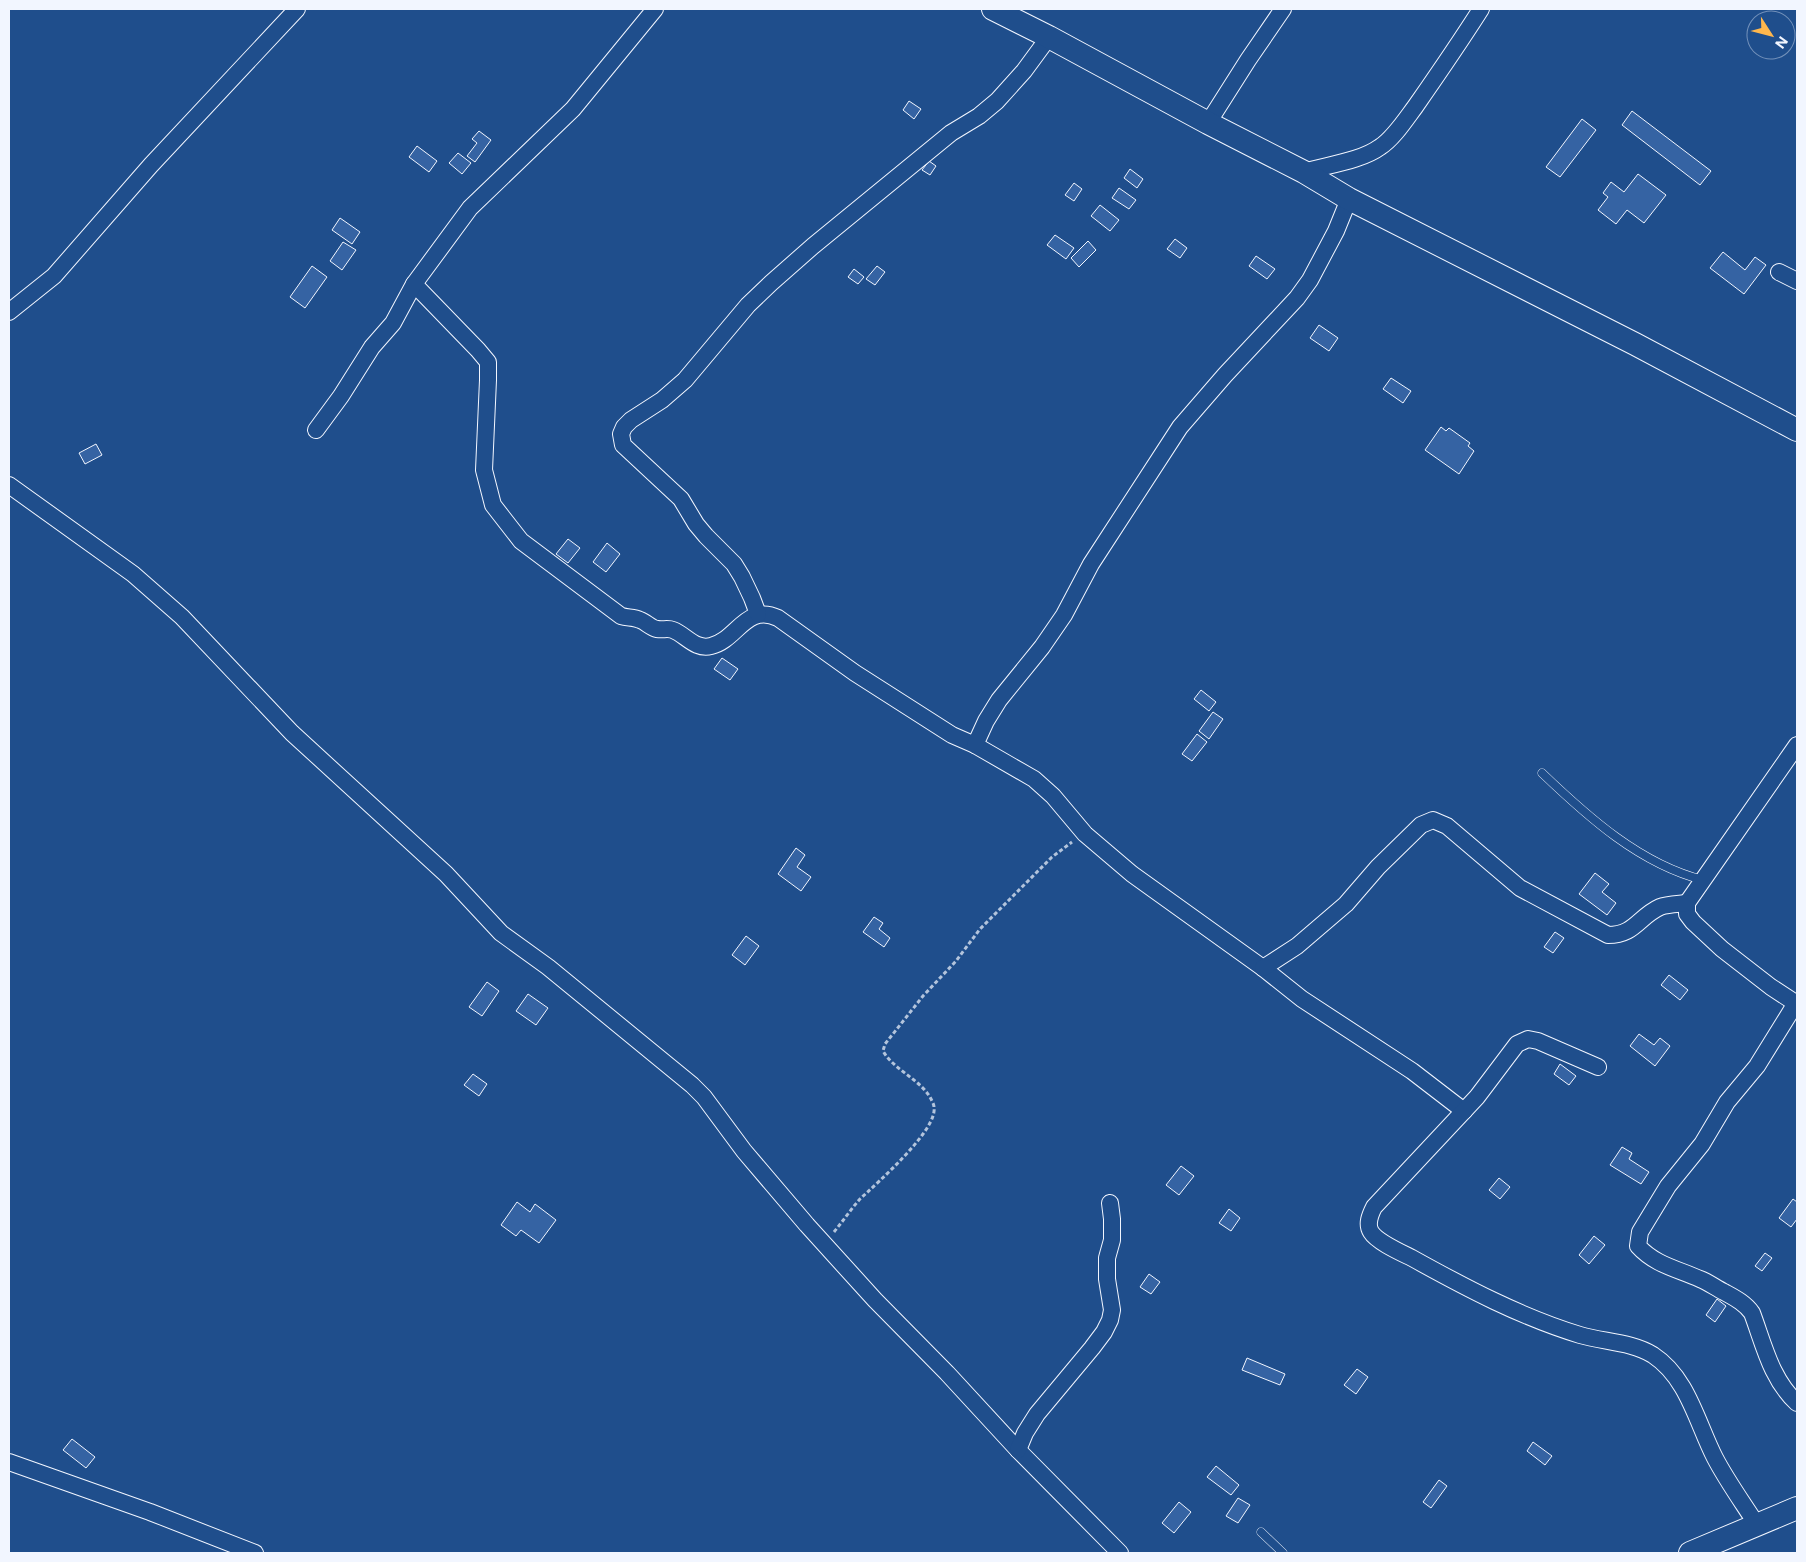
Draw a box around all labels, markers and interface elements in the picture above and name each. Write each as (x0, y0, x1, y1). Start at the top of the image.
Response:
north arrow (1746, 10, 1796, 60)
text: N (1771, 33, 1791, 52)

